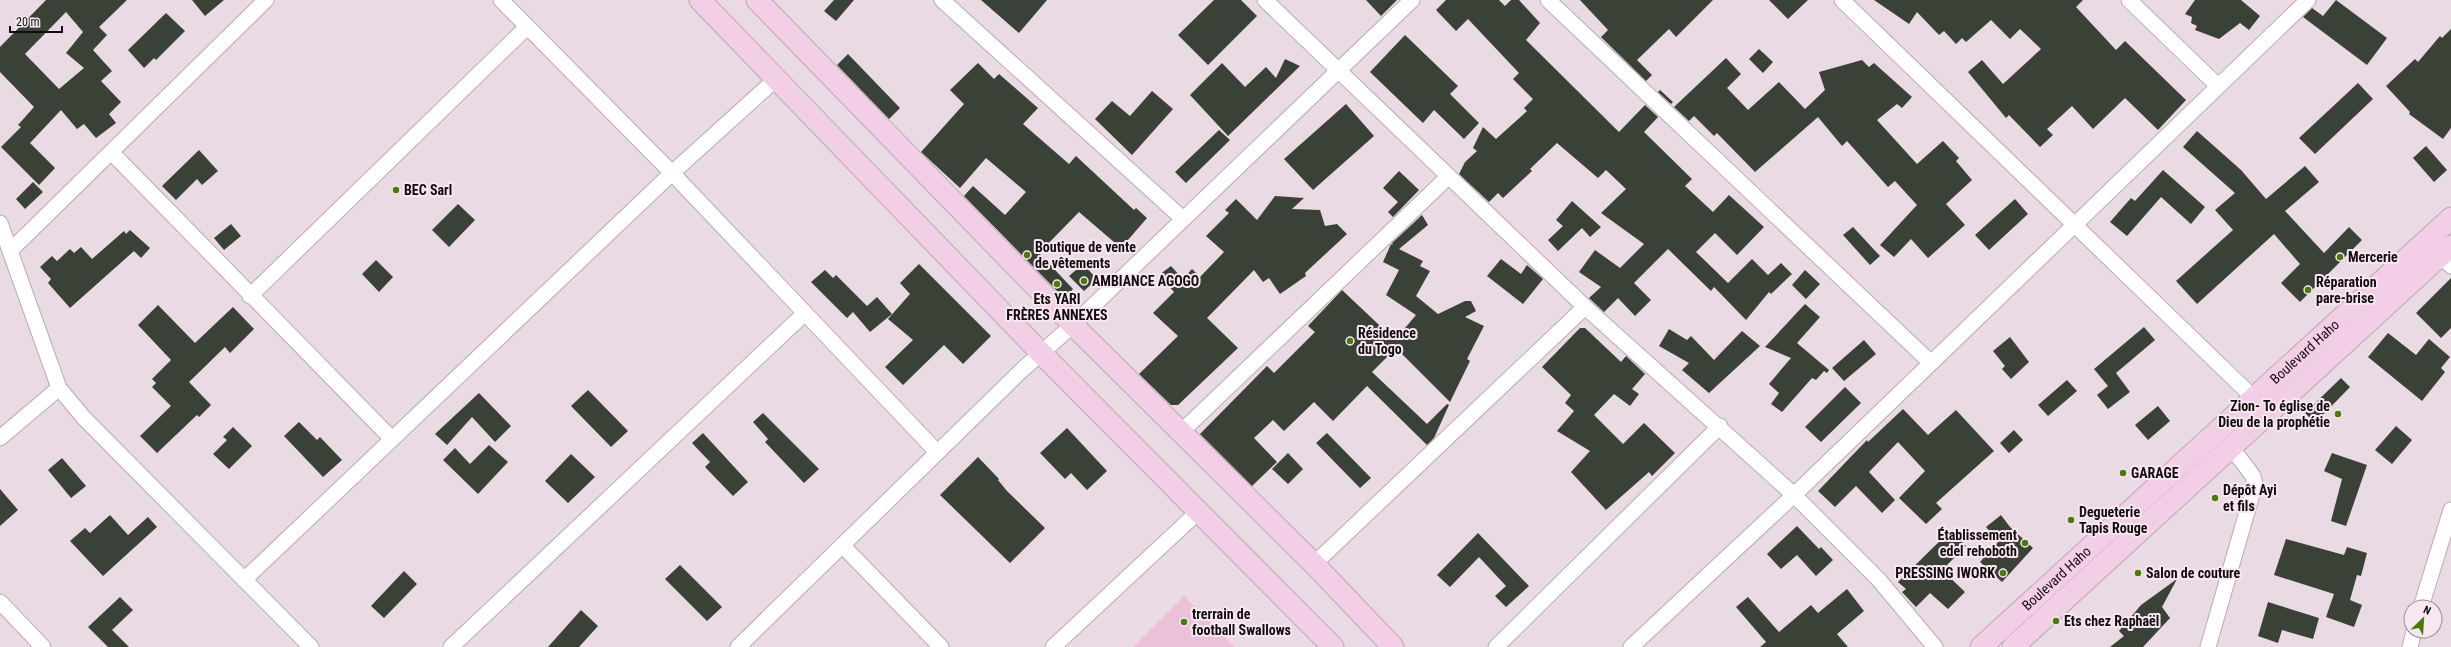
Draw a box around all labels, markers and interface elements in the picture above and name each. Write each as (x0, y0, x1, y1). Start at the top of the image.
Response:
scale bar (10, 8, 62, 34)
text: 20 m (16, 15, 40, 29)
place label: BEC Sarl (404, 182, 452, 198)
marker: BEC Sarl (391, 185, 401, 195)
place label: Boutique de vente de vêtements (1035, 239, 1136, 271)
place label: Mercerie (2348, 249, 2398, 265)
marker: Boutique de vente de vêtements (1022, 250, 1032, 260)
marker: Mercerie (2335, 252, 2345, 262)
place label: AMBIANCE AGOGO (1092, 273, 1199, 289)
place label: Réparation pare-brise (2316, 274, 2377, 306)
marker: AMBIANCE AGOGO (1079, 276, 1089, 286)
marker: Ets YARI FRÈRES ANNEXES (1052, 279, 1062, 289)
marker: Réparation pare-brise (2303, 285, 2313, 295)
place label: Ets YARI FRÈRES ANNEXES (1006, 291, 1108, 323)
street label: Boulevard Haho (2267, 316, 2342, 387)
place label: Résidence du Togo (1358, 325, 1416, 357)
marker: Résidence du Togo (1345, 336, 1355, 346)
place label: Zion- To église de Dieu de la prophétie (2218, 398, 2330, 430)
marker: Zion- To église de Dieu de la prophétie (2333, 409, 2343, 419)
place label: GARAGE (2131, 465, 2179, 481)
marker: GARAGE (2118, 468, 2128, 478)
place label: Dépôt Ayi et fils (2223, 482, 2277, 514)
marker: Dépôt Ayi et fils (2210, 493, 2220, 503)
place label: Degueterie Tapis Rouge (2079, 504, 2148, 536)
marker: Degueterie Tapis Rouge (2066, 515, 2076, 525)
place label: Établissement edel rehoboth (1938, 526, 2017, 559)
marker: Établissement edel rehoboth (2020, 538, 2030, 548)
street label: Boulevard Haho (2019, 543, 2094, 614)
place label: PRESSING IWORK (1895, 565, 1995, 581)
place label: Salon de couture (2146, 565, 2241, 581)
marker: PRESSING IWORK (1998, 568, 2008, 578)
marker: Salon de couture (2133, 568, 2143, 578)
north arrow (2403, 599, 2443, 639)
text: N (2421, 603, 2433, 618)
place label: trerrain de football Swallows (1192, 606, 1291, 638)
place label: Ets chez Raphaël (2064, 613, 2159, 629)
marker: Ets chez Raphaël (2051, 616, 2061, 626)
marker: trerrain de football Swallows (1179, 617, 1189, 627)

